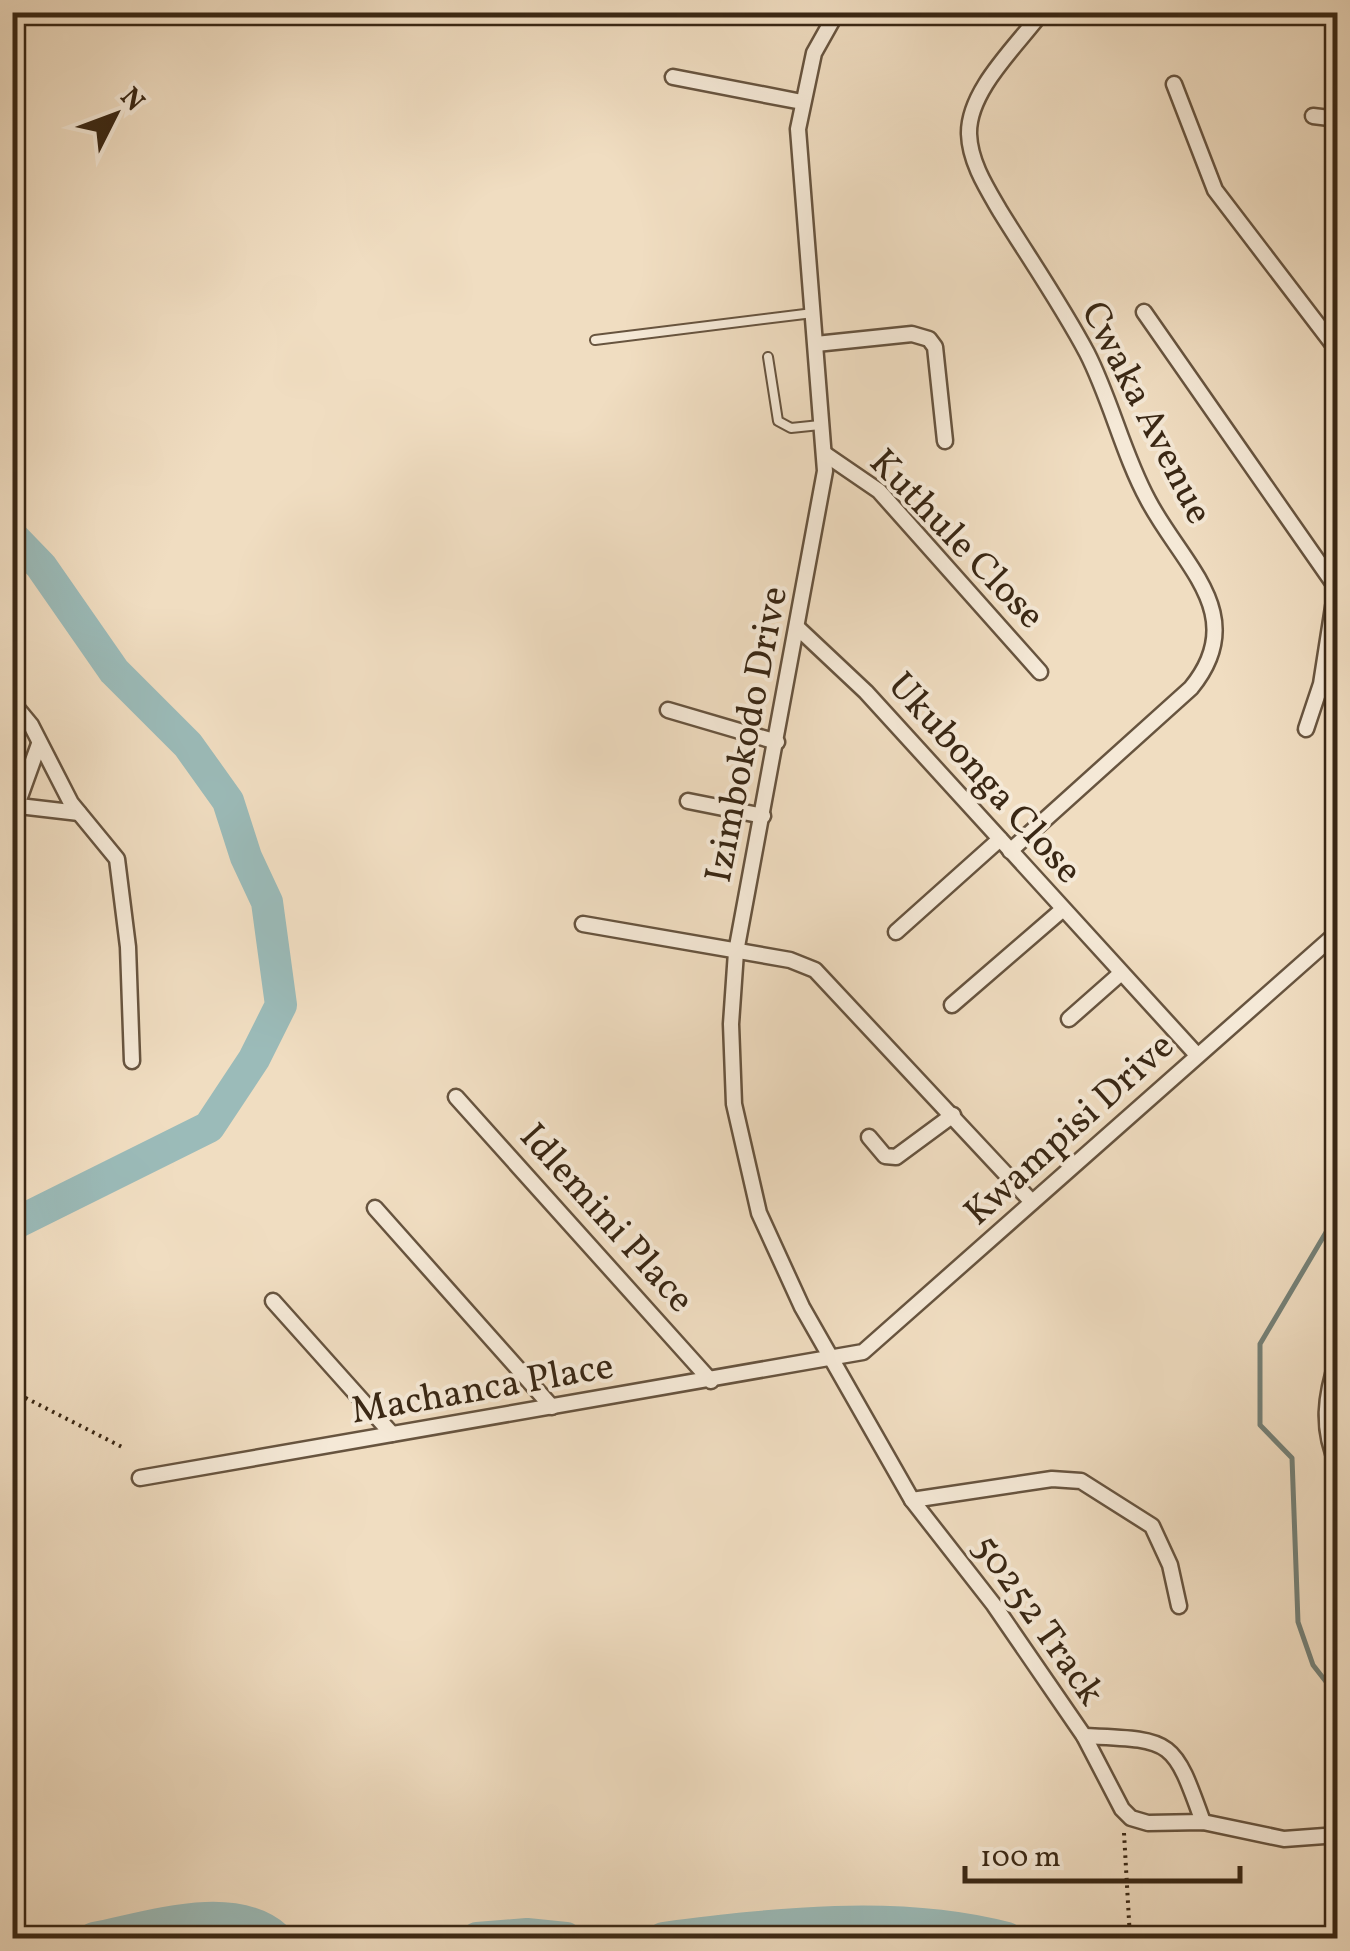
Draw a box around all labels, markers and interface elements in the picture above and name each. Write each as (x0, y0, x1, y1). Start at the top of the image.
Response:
north arrow (65, 65, 165, 165)
text: N (110, 79, 153, 121)
street label: Cwaka Avenue (1066, 293, 1224, 534)
street label: Kuthule Close (856, 438, 1055, 642)
street label: Izimbokodo Drive (694, 582, 803, 887)
street label: Ukubonga Close (874, 662, 1093, 897)
street label: Kwampisi Drive (954, 1022, 1187, 1239)
street label: Idlemini Place (506, 1113, 705, 1326)
street label: Machanca Place (347, 1341, 618, 1440)
street label: 50252 Track (959, 1525, 1116, 1717)
scale bar (965, 1821, 1240, 1883)
text: 100 m (980, 1837, 1061, 1879)

